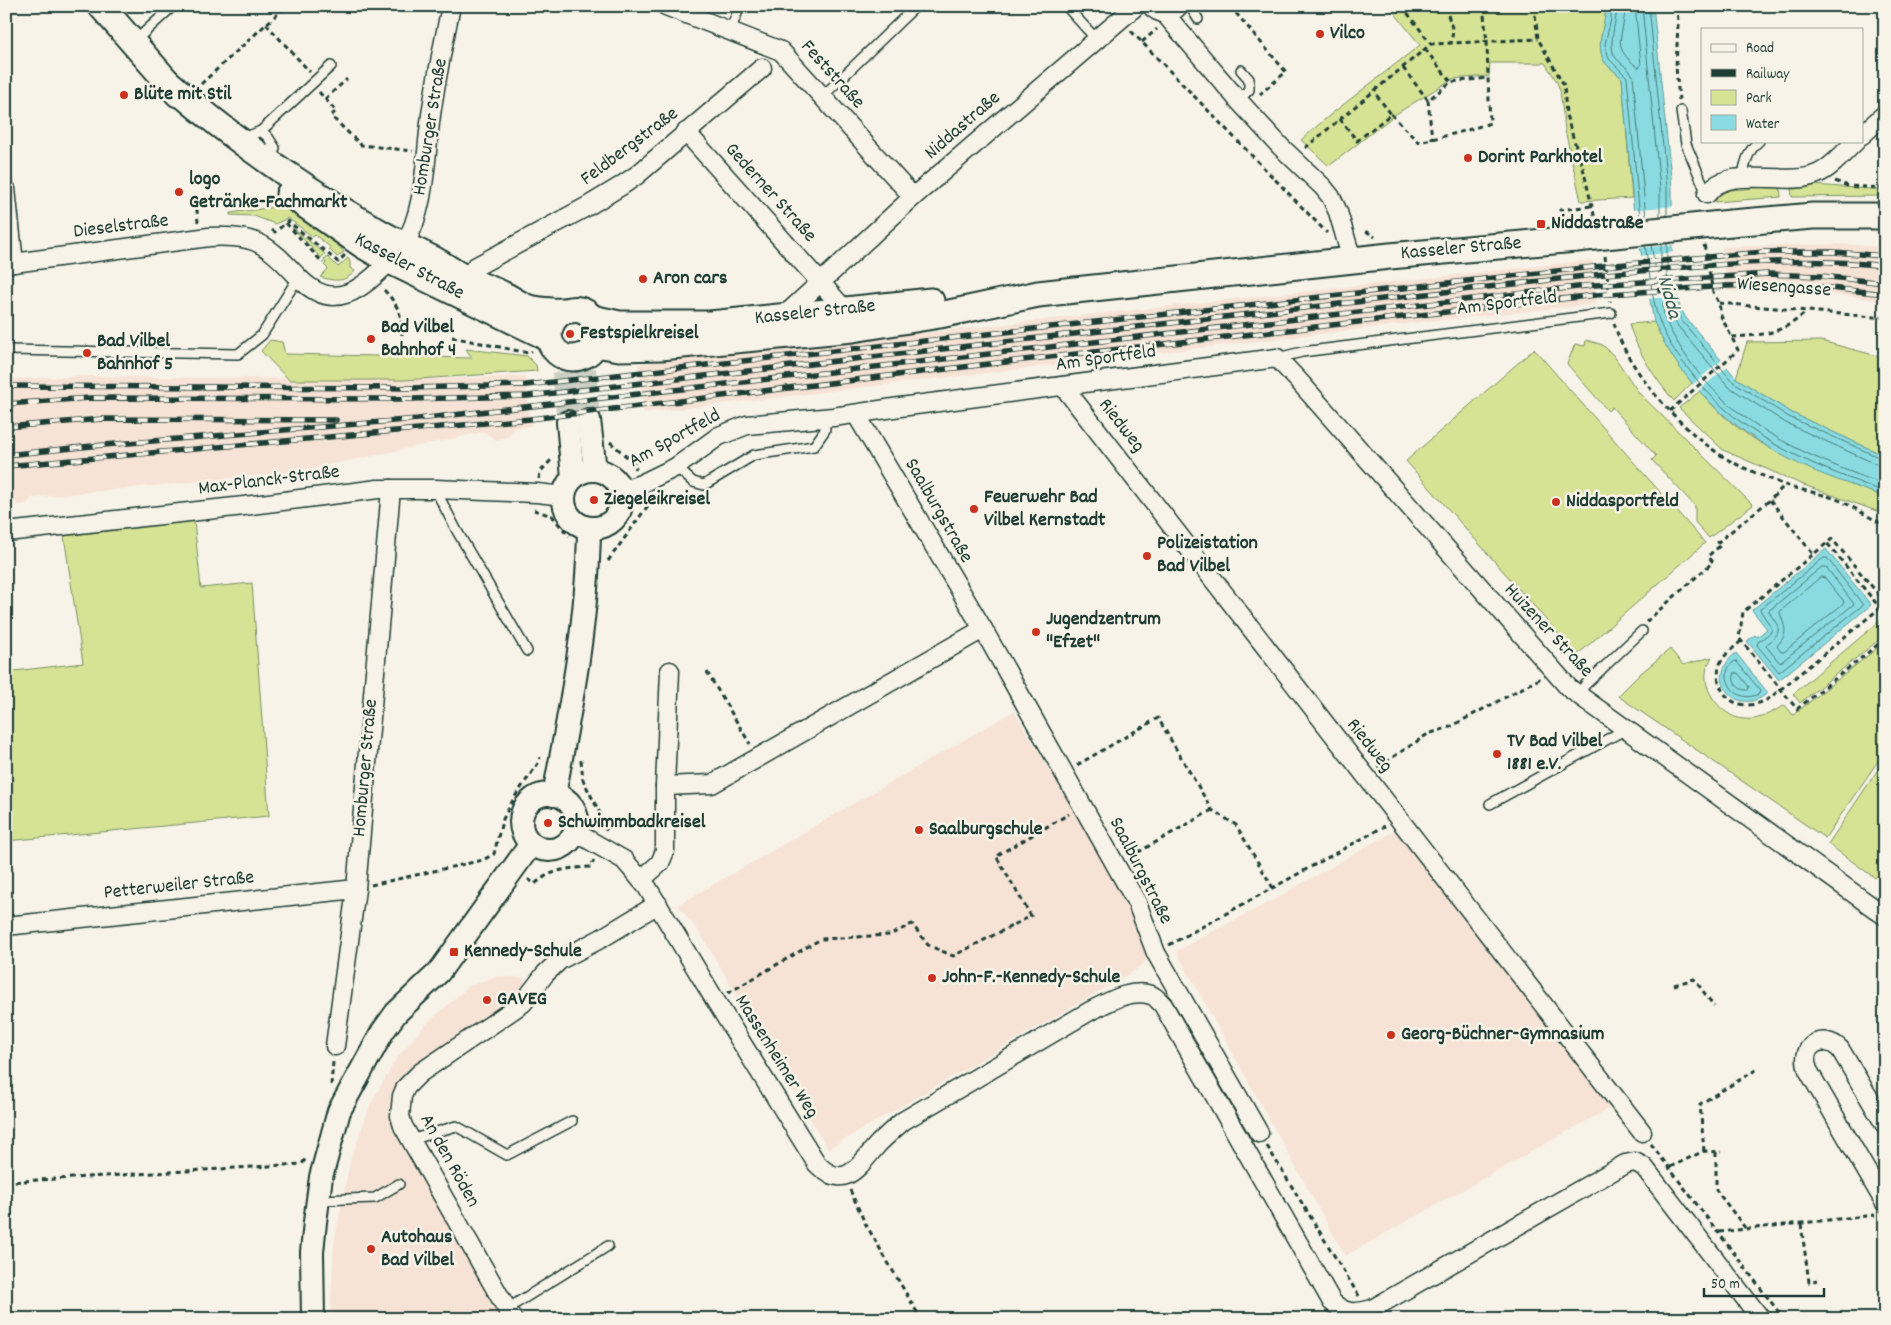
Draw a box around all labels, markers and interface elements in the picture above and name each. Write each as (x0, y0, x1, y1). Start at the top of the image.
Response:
place label: Vilco (1330, 20, 1365, 48)
marker: Vilco (1314, 28, 1326, 40)
legend (1701, 28, 1864, 142)
street label: Feststraße (793, 34, 871, 116)
text: Road (1746, 38, 1774, 60)
street label: Homburger Straße (406, 56, 456, 198)
text: Railway (1746, 64, 1790, 86)
place label: Blüte mit Stil (134, 81, 232, 109)
street label: Niddastraße (919, 85, 1007, 167)
text: Park (1746, 88, 1772, 110)
marker: Blüte mit Stil (118, 89, 130, 101)
street label: Feldbergstraße (575, 101, 685, 193)
text: Water (1746, 114, 1780, 136)
street label: Gederner Straße (717, 137, 823, 249)
place label: Dorint Parkhotel (1478, 144, 1603, 172)
marker: Dorint Parkhotel (1462, 152, 1474, 164)
place label: logo Getränke-Fachmarkt (189, 166, 348, 217)
marker: logo Getränke-Fachmarkt (173, 186, 185, 198)
street label: Dieselstraße (72, 207, 170, 247)
place label: Niddastraße (1551, 210, 1644, 238)
marker: Niddastraße (1535, 218, 1547, 230)
street label: Kasseler Straße (349, 226, 469, 308)
street label: Kasseler Straße (1399, 230, 1523, 268)
place label: Aron cars (653, 265, 727, 293)
street label: Wiesengasse (1736, 271, 1832, 305)
water label: Nidda (1648, 272, 1688, 323)
marker: Aron cars (637, 273, 649, 285)
street label: Am Sportfeld (1455, 284, 1559, 324)
street label: Kasseler Straße (753, 293, 877, 333)
place label: Bad Vilbel Bahnhof 4 (381, 314, 456, 365)
place label: Festspielkreisel (580, 320, 699, 348)
place label: Bad Vilbel Bahnhof 5 (97, 328, 173, 379)
marker: Festspielkreisel (564, 328, 576, 340)
marker: Bad Vilbel Bahnhof 4 (365, 333, 377, 345)
street label: Am Sportfeld (1054, 338, 1158, 380)
marker: Bad Vilbel Bahnhof 5 (81, 347, 93, 359)
street label: Riedweg (1091, 393, 1151, 459)
street label: Am Sportfeld (624, 402, 726, 476)
street label: Saalburgstraße (897, 453, 979, 569)
street label: Max-Planck-Straße (197, 458, 341, 504)
place label: Feuerwehr Bad Vilbel Kernstadt (984, 484, 1106, 535)
place label: Ziegeleikreisel (604, 486, 710, 514)
place label: Niddasportfeld (1566, 488, 1679, 516)
marker: Ziegeleikreisel (588, 494, 600, 506)
marker: Niddasportfeld (1550, 496, 1562, 508)
marker: Feuerwehr Bad Vilbel Kernstadt (968, 503, 980, 515)
place label: Polizeistation Bad Vilbel (1157, 530, 1258, 581)
marker: Polizeistation Bad Vilbel (1141, 550, 1153, 562)
street label: Huizener Straße (1497, 577, 1599, 685)
place label: Jugendzentrum "Efzet" (1046, 606, 1161, 657)
marker: Jugendzentrum "Efzet" (1030, 626, 1042, 638)
street label: Homburger Straße (346, 698, 386, 838)
street label: Riedweg (1339, 713, 1399, 779)
place label: TV Bad Vilbel 1881 e.V. (1507, 728, 1603, 779)
marker: TV Bad Vilbel 1881 e.V. (1491, 748, 1503, 760)
place label: Schwimmbadkreisel (558, 809, 706, 837)
street label: Saalburgstraße (1101, 813, 1179, 930)
place label: Saalburgschule (929, 816, 1043, 844)
marker: Schwimmbadkreisel (542, 817, 554, 829)
marker: Saalburgschule (913, 824, 925, 836)
street label: Petterweiler Straße (102, 864, 256, 908)
place label: Kennedy-Schule (464, 938, 582, 966)
marker: Kennedy-Schule (448, 946, 460, 958)
place label: John-F.-Kennedy-Schule (942, 964, 1121, 992)
marker: John-F.-Kennedy-Schule (926, 972, 938, 984)
place label: GAVEG (497, 986, 547, 1014)
street label: Massenheimer Weg (727, 990, 825, 1124)
marker: GAVEG (481, 994, 493, 1006)
place label: Georg-Büchner-Gymnasium (1401, 1021, 1605, 1049)
marker: Georg-Büchner-Gymnasium (1385, 1029, 1397, 1041)
street label: An den Röden (412, 1109, 486, 1213)
place label: Autohaus Bad Vilbel (381, 1224, 454, 1275)
marker: Autohaus Bad Vilbel (365, 1243, 377, 1255)
scale bar (1704, 1265, 1824, 1297)
text: 50 m (1711, 1274, 1740, 1296)

